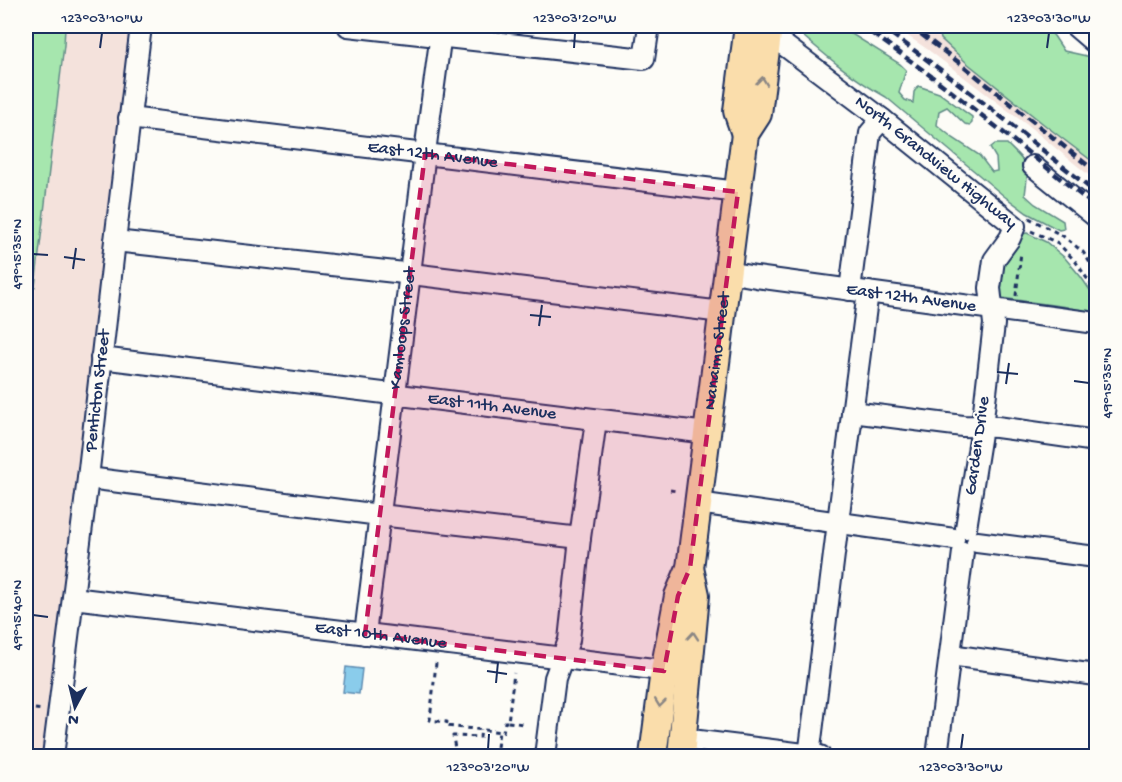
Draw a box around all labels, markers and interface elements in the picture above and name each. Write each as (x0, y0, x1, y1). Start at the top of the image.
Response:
text: 123°03'10"W (60, 10, 143, 28)
text: 123°03'20"W (533, 10, 617, 28)
text: 123°03'30"W (1006, 10, 1091, 28)
one-way arrow (756, 77, 768, 86)
street label: North Grandview Highway (850, 91, 1021, 234)
street label: East 12th Avenue (366, 137, 500, 173)
text: 49°15'35"N (9, 218, 27, 289)
street label: Kamloops Street (385, 264, 421, 391)
street label: East 12th Avenue (845, 279, 978, 317)
street label: Nanaimo Street (700, 289, 736, 411)
street label: Penticton Street (80, 327, 116, 454)
text: 49°15'35"N (1099, 347, 1117, 418)
street label: East 11th Avenue (426, 388, 558, 425)
street label: Garden Drive (961, 395, 995, 497)
text: 49°15'40"N (9, 579, 27, 650)
street label: East 10th Avenue (314, 617, 448, 654)
one-way arrow (686, 631, 699, 640)
north arrow (45, 677, 105, 737)
one-way arrow (655, 698, 667, 708)
text: N (67, 708, 80, 728)
text: 123°03'20"W (446, 759, 530, 777)
text: 123°03'30"W (918, 759, 1003, 777)

